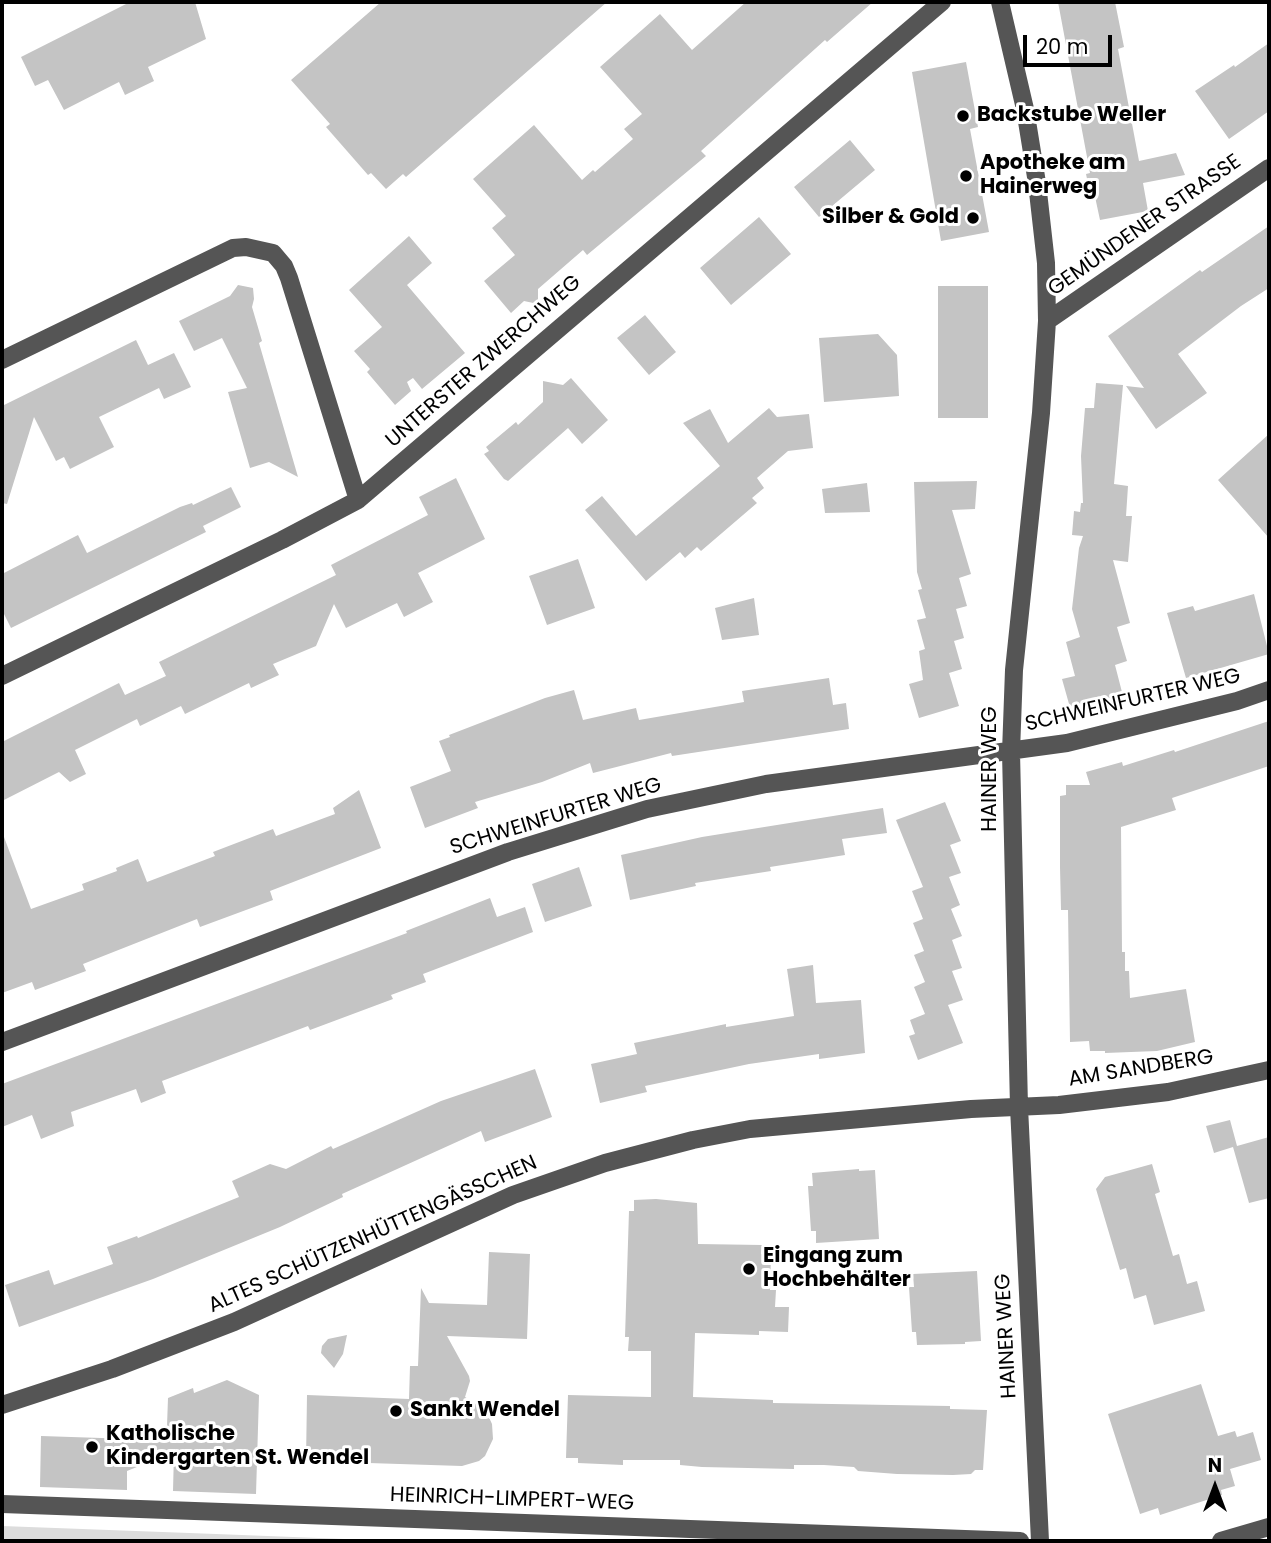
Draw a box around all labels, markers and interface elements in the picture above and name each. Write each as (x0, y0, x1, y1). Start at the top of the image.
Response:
scale bar (1026, 21, 1115, 65)
text: 20 m (1036, 32, 1089, 61)
place label: Backstube Weller (977, 103, 1166, 129)
marker: Backstube Weller (955, 108, 971, 124)
street label: GEMÜNDENER STRASSE (1044, 150, 1246, 302)
place label: Apotheke am Hainerweg (980, 151, 1126, 201)
marker: Apotheke am Hainerweg (958, 168, 974, 184)
place label: Silber & Gold (822, 205, 959, 231)
marker: Silber & Gold (965, 210, 981, 226)
street label: UNTERSTER ZWERCHWEG (381, 270, 587, 454)
street label: SCHWEINFURTER WEG (1023, 664, 1243, 738)
street label: HAINER WEG (978, 706, 1004, 832)
street label: SCHWEINFURTER WEG (447, 773, 665, 861)
street label: AM SANDBERG (1067, 1045, 1215, 1093)
street label: ALTES SCHÜTZENHÜTTENGÄSSCHEN (205, 1151, 541, 1319)
place label: Eingang zum Hochbehälter (763, 1244, 911, 1294)
marker: Eingang zum Hochbehälter (741, 1261, 757, 1277)
street label: HAINER WEG (991, 1273, 1023, 1399)
place label: Sankt Wendel (410, 1398, 560, 1424)
marker: Sankt Wendel (388, 1403, 404, 1419)
place label: Katholische Kindergarten St. Wendel (106, 1422, 369, 1472)
marker: Katholische Kindergarten St. Wendel (84, 1439, 100, 1455)
north arrow (1180, 1452, 1250, 1522)
text: N (1208, 1452, 1222, 1479)
street label: HEINRICH-LIMPERT-WEG (390, 1483, 634, 1517)

